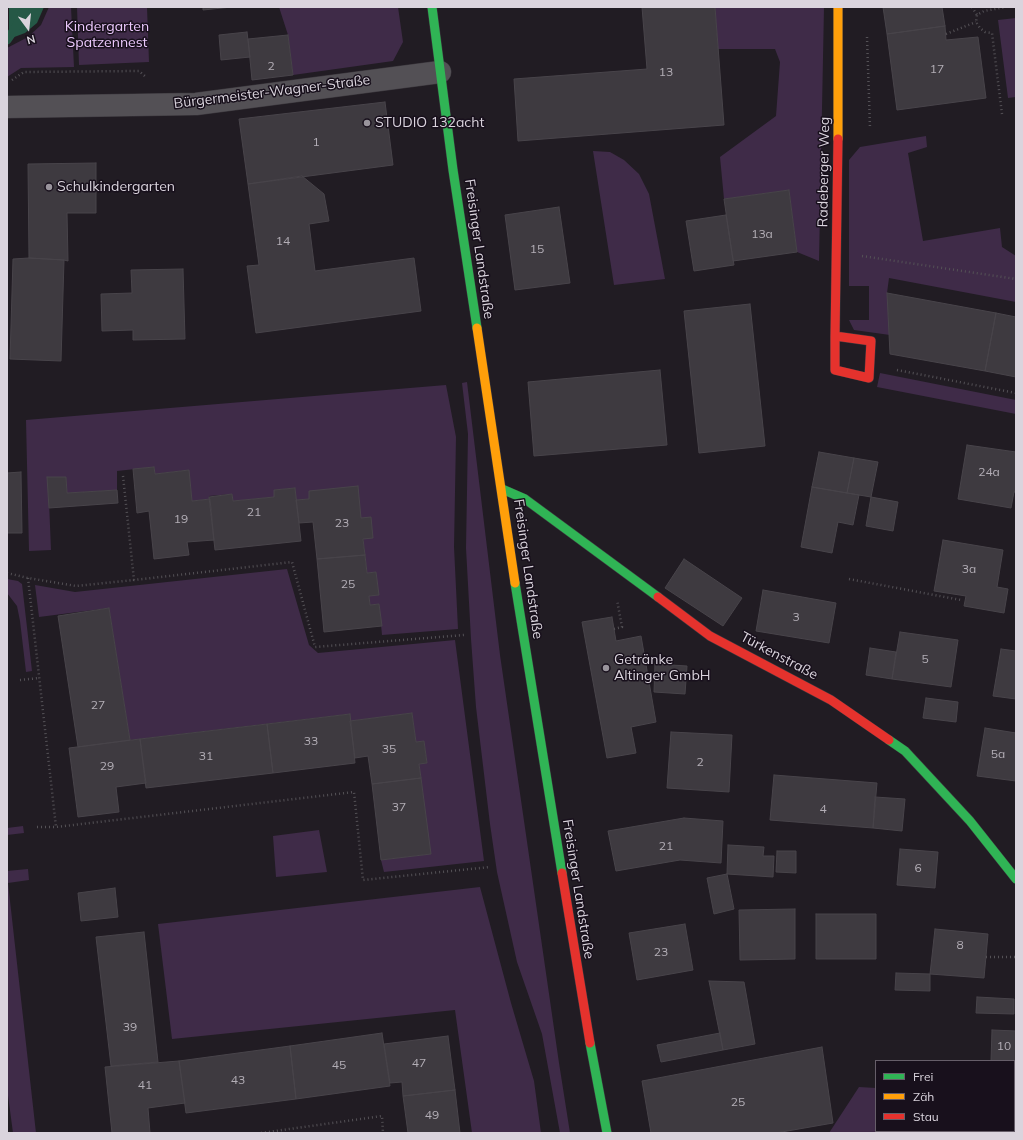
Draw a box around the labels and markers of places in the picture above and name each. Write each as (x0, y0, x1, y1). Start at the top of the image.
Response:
place label: STUDIO 132acht (375, 115, 484, 131)
marker: STUDIO 132acht (362, 118, 372, 128)
place label: Schulkindergarten (57, 179, 175, 195)
marker: Schulkindergarten (44, 182, 54, 192)
place label: Getränke Altinger GmbH (614, 652, 711, 684)
marker: Getränke Altinger GmbH (601, 663, 611, 673)

